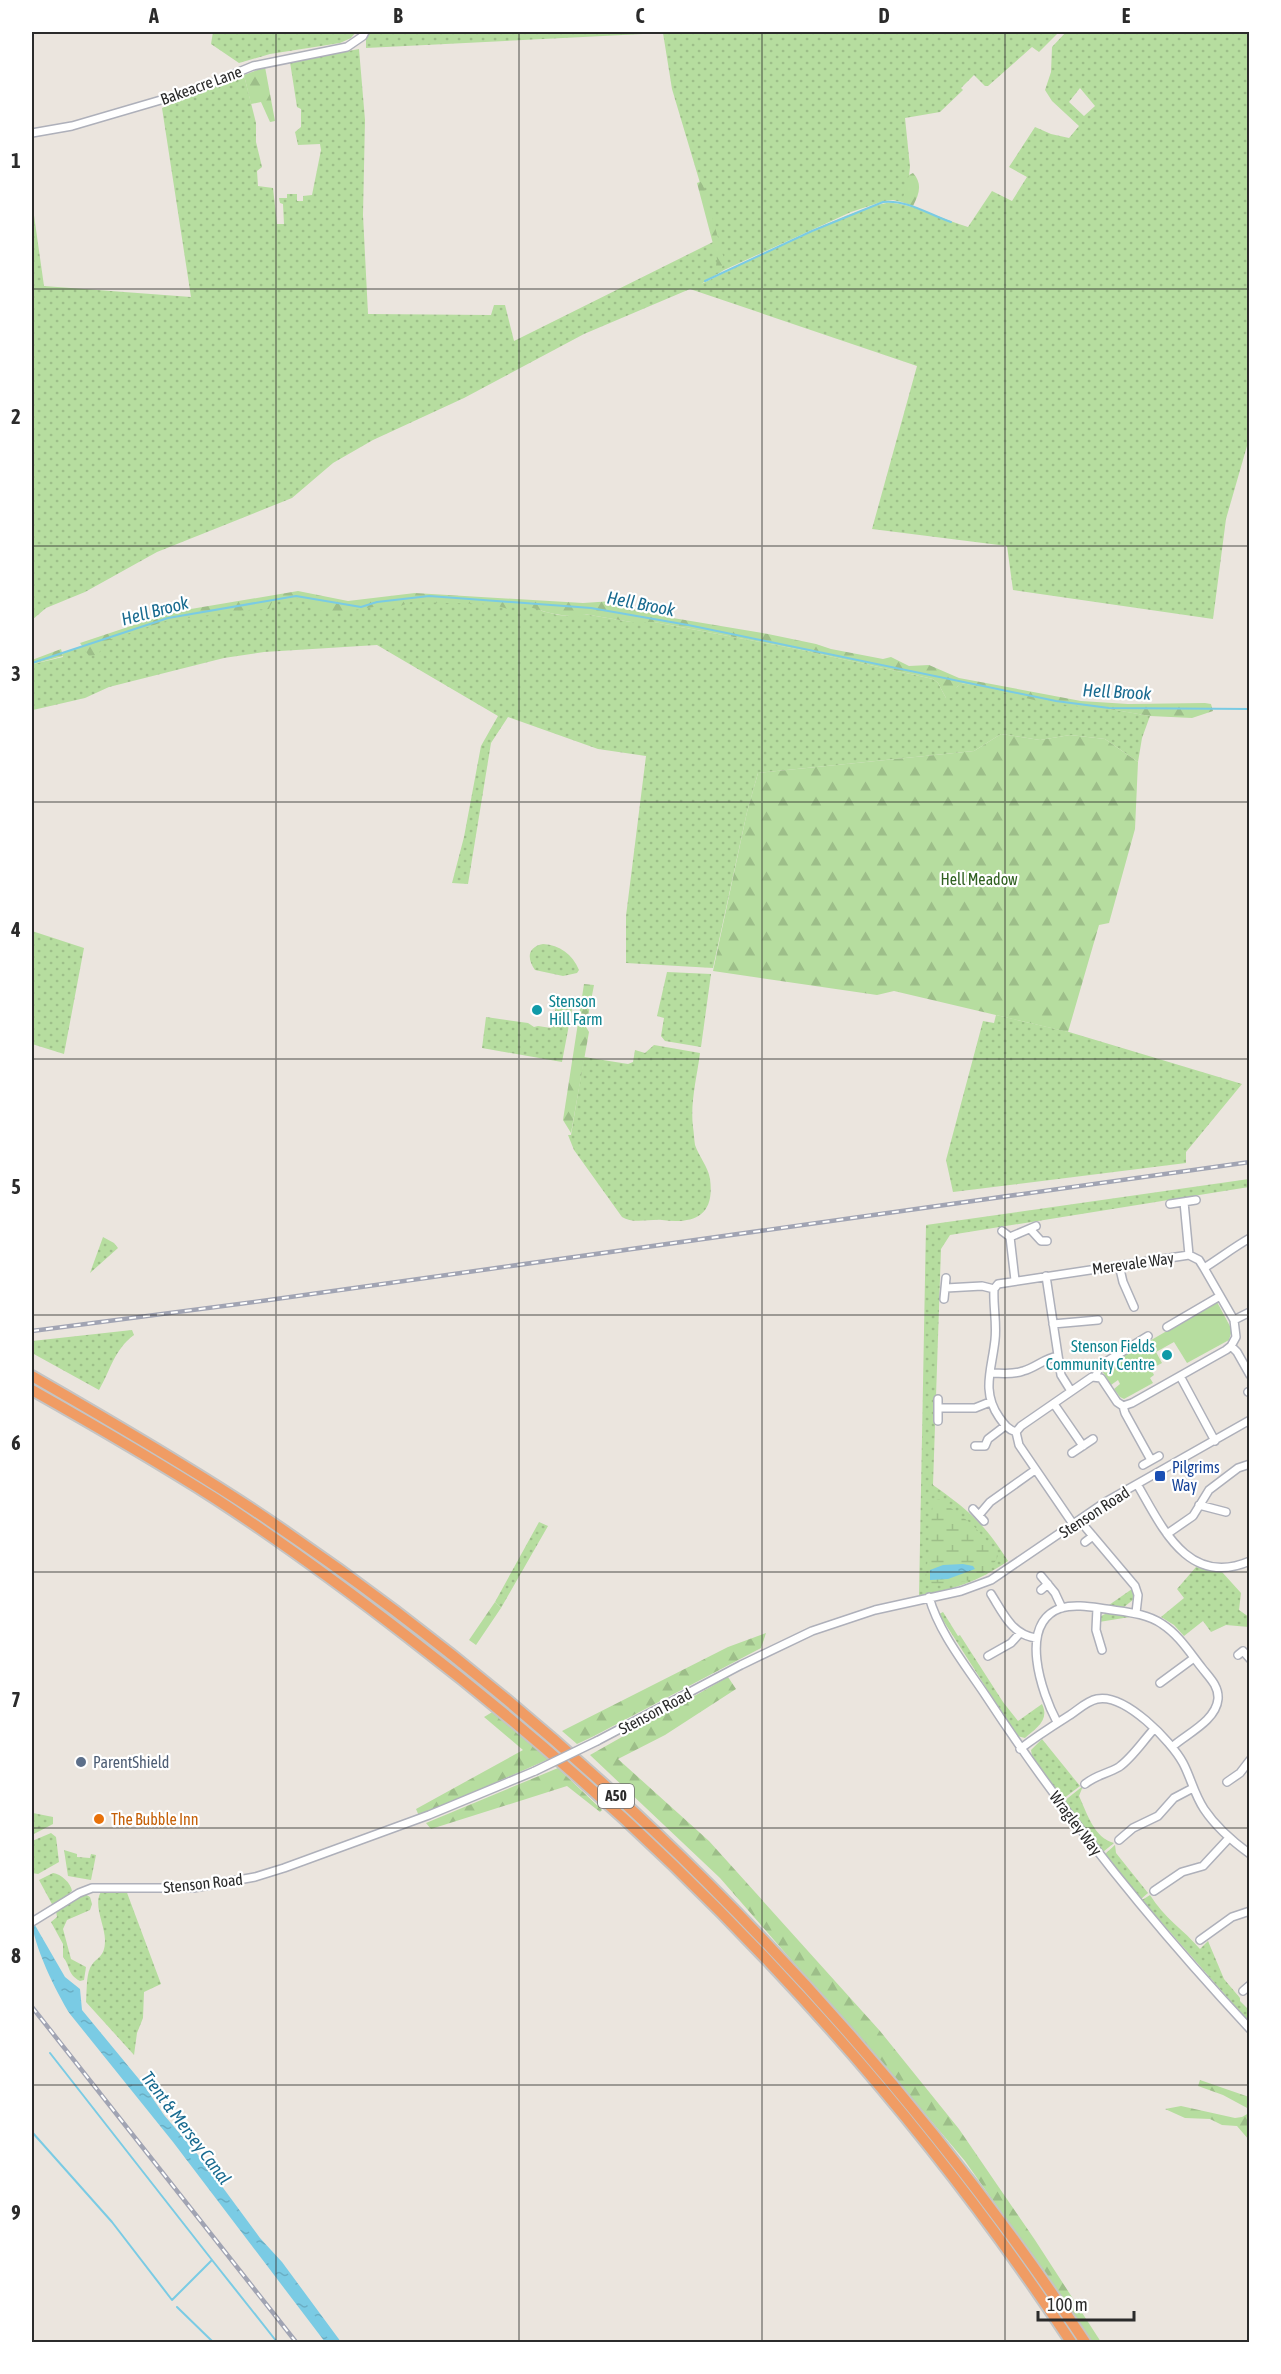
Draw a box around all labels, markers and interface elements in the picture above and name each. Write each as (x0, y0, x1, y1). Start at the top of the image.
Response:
text: A (148, 4, 159, 27)
text: B (393, 4, 403, 27)
text: C (636, 4, 645, 27)
text: D (878, 4, 890, 27)
text: E (1122, 4, 1131, 27)
street label: Bakeacre Lane (158, 62, 244, 108)
text: 1 (11, 149, 21, 172)
text: 2 (11, 405, 21, 428)
water label: Hell Brook (605, 587, 678, 621)
water label: Hell Brook (119, 591, 192, 630)
text: 3 (11, 662, 21, 685)
water label: Hell Brook (1082, 679, 1153, 704)
park label: Hell Meadow (940, 870, 1018, 888)
text: 4 (10, 918, 21, 941)
place label: Stenson Hill Farm (549, 992, 602, 1028)
marker: Stenson Hill Farm (530, 1003, 544, 1017)
text: 5 (11, 1175, 21, 1198)
street label: Merevale Way (1091, 1248, 1176, 1279)
place label: Stenson Fields Community Centre (1046, 1337, 1155, 1374)
marker: Stenson Fields Community Centre (1160, 1348, 1174, 1362)
text: 6 (11, 1431, 21, 1454)
place label: Pilgrims Way (1172, 1458, 1220, 1495)
marker: Pilgrims Way (1153, 1469, 1167, 1483)
street label: Stenson Road (1056, 1483, 1132, 1541)
street label: Stenson Road (616, 1684, 694, 1738)
text: 7 (11, 1688, 21, 1711)
place label: ParentShield (93, 1753, 169, 1771)
marker: ParentShield (74, 1755, 88, 1769)
road number: A50 (598, 1784, 634, 1808)
street label: Wragley Way (1045, 1787, 1106, 1859)
place label: The Bubble Inn (111, 1810, 199, 1828)
marker: The Bubble Inn (92, 1812, 106, 1826)
street label: Stenson Road (162, 1870, 244, 1896)
text: 8 (11, 1944, 21, 1967)
water label: Trent & Mersey Canal (137, 2067, 236, 2188)
text: 9 (11, 2201, 21, 2224)
scale bar (1038, 2284, 1134, 2322)
text: 100 m (1047, 2294, 1088, 2315)

